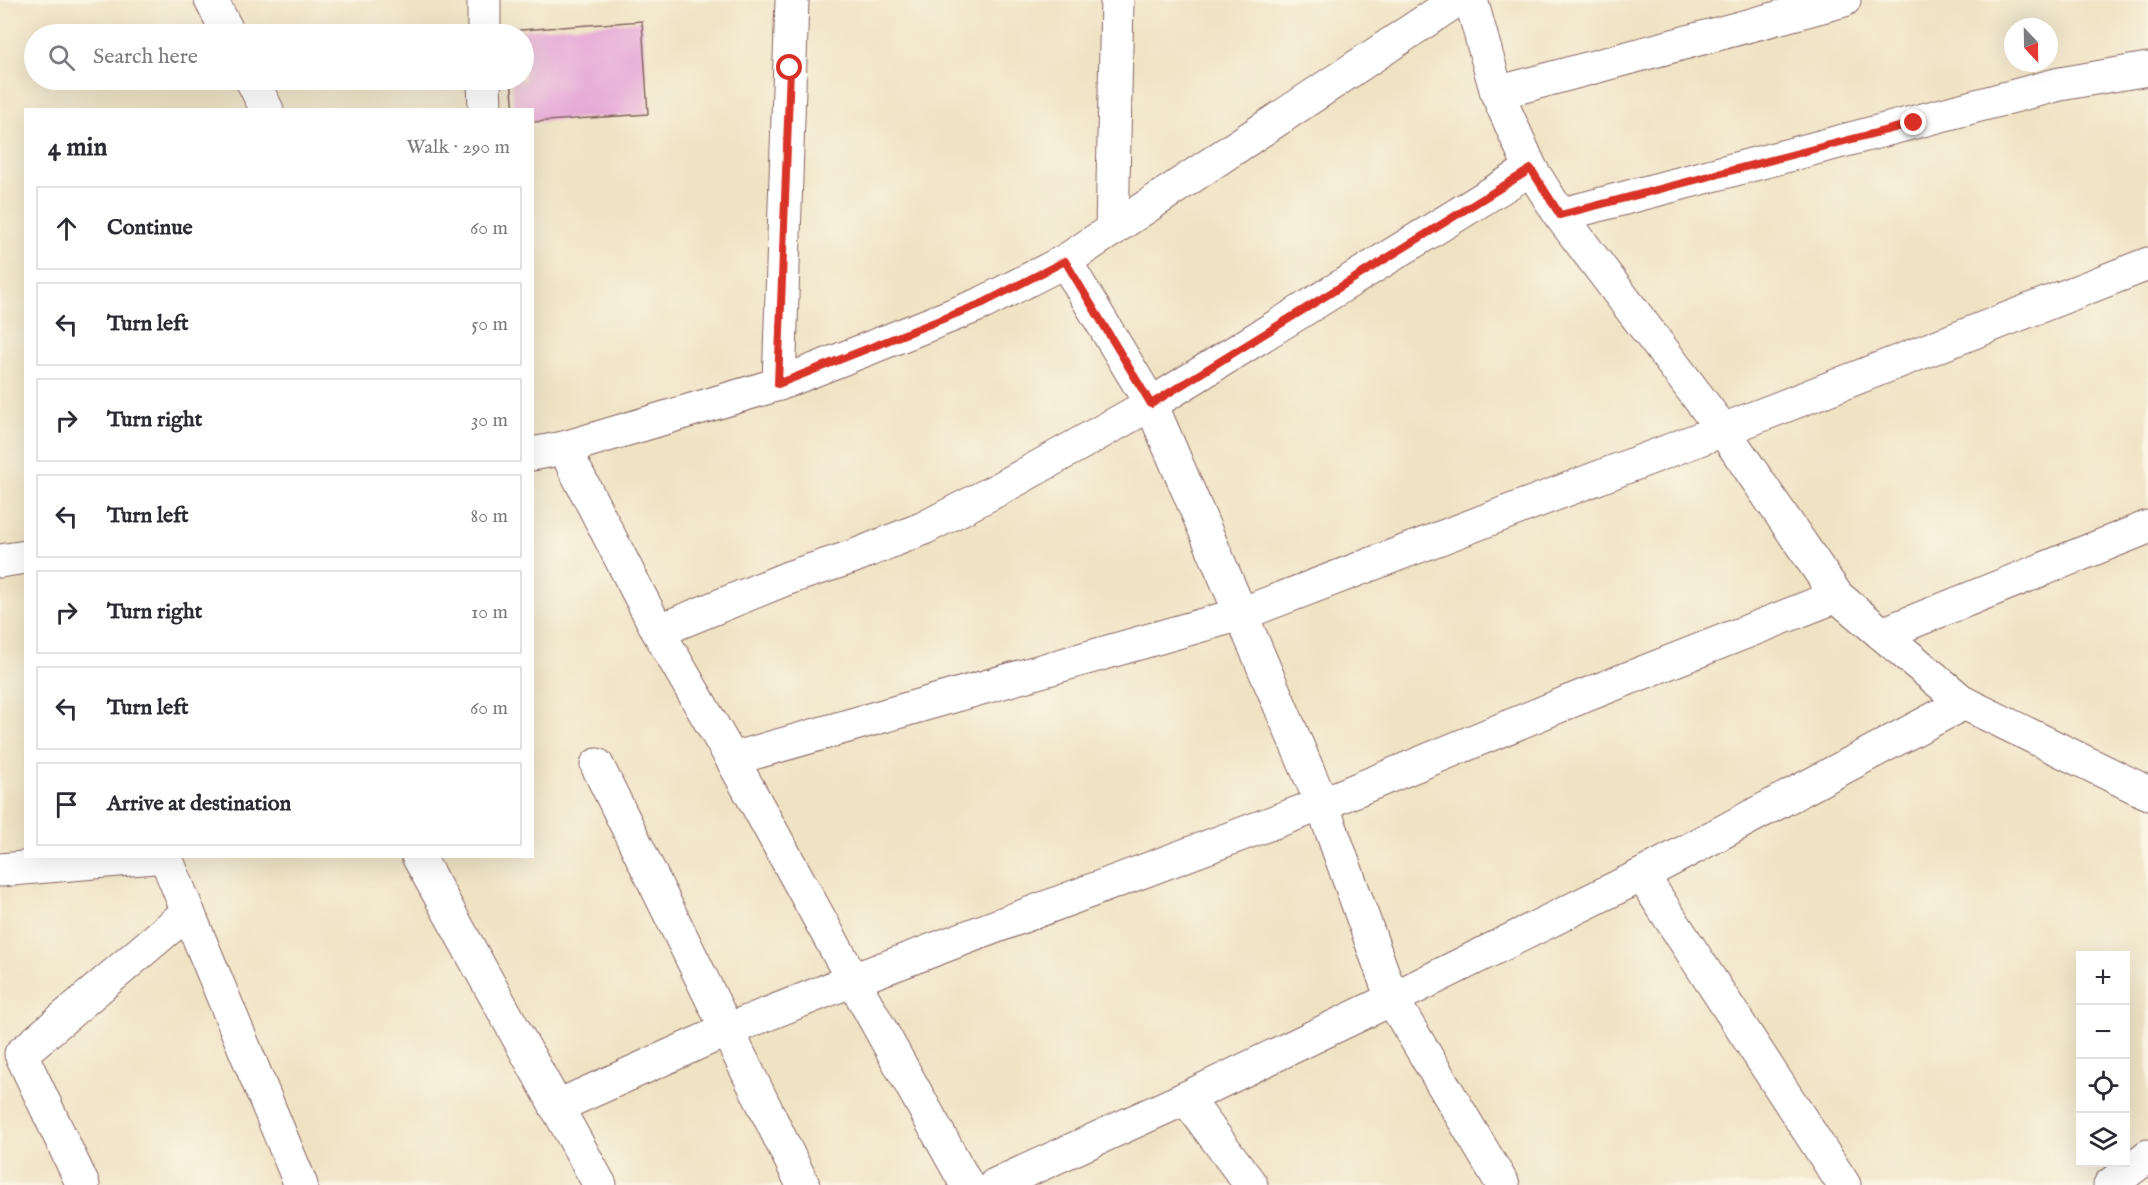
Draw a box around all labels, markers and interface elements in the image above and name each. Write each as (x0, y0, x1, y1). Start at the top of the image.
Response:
north arrow (2004, 18, 2058, 72)
search box (24, 24, 534, 90)
icon: search (45, 41, 78, 74)
text: Search here (93, 43, 198, 71)
route start (776, 54, 802, 80)
route end (1900, 109, 1926, 135)
text: 4 min (48, 131, 107, 164)
text: Walk · 290 m (406, 135, 510, 160)
icon: ahead (50, 212, 83, 245)
text: Continue (107, 214, 193, 242)
text: 60 m (470, 216, 508, 241)
icon: left (50, 308, 83, 341)
text: Turn left (107, 310, 189, 338)
text: 50 m (471, 312, 508, 337)
icon: right (50, 404, 83, 437)
text: Turn right (107, 406, 202, 434)
text: 30 m (471, 408, 508, 433)
icon: left (50, 500, 83, 533)
text: Turn left (107, 502, 189, 530)
text: 80 m (471, 504, 508, 529)
icon: right (50, 596, 83, 629)
text: Turn right (107, 598, 202, 626)
text: 10 m (471, 600, 508, 625)
icon: left (50, 692, 83, 725)
text: Turn left (107, 694, 189, 722)
text: 60 m (470, 696, 508, 721)
icon: arrive (50, 788, 83, 821)
text: Arrive at destination (107, 790, 291, 818)
map controls (2076, 951, 2130, 1167)
button: + (2076, 951, 2130, 1005)
button: − (2076, 1005, 2130, 1059)
button: locate (2076, 1059, 2130, 1113)
button: layers (2076, 1113, 2130, 1167)

